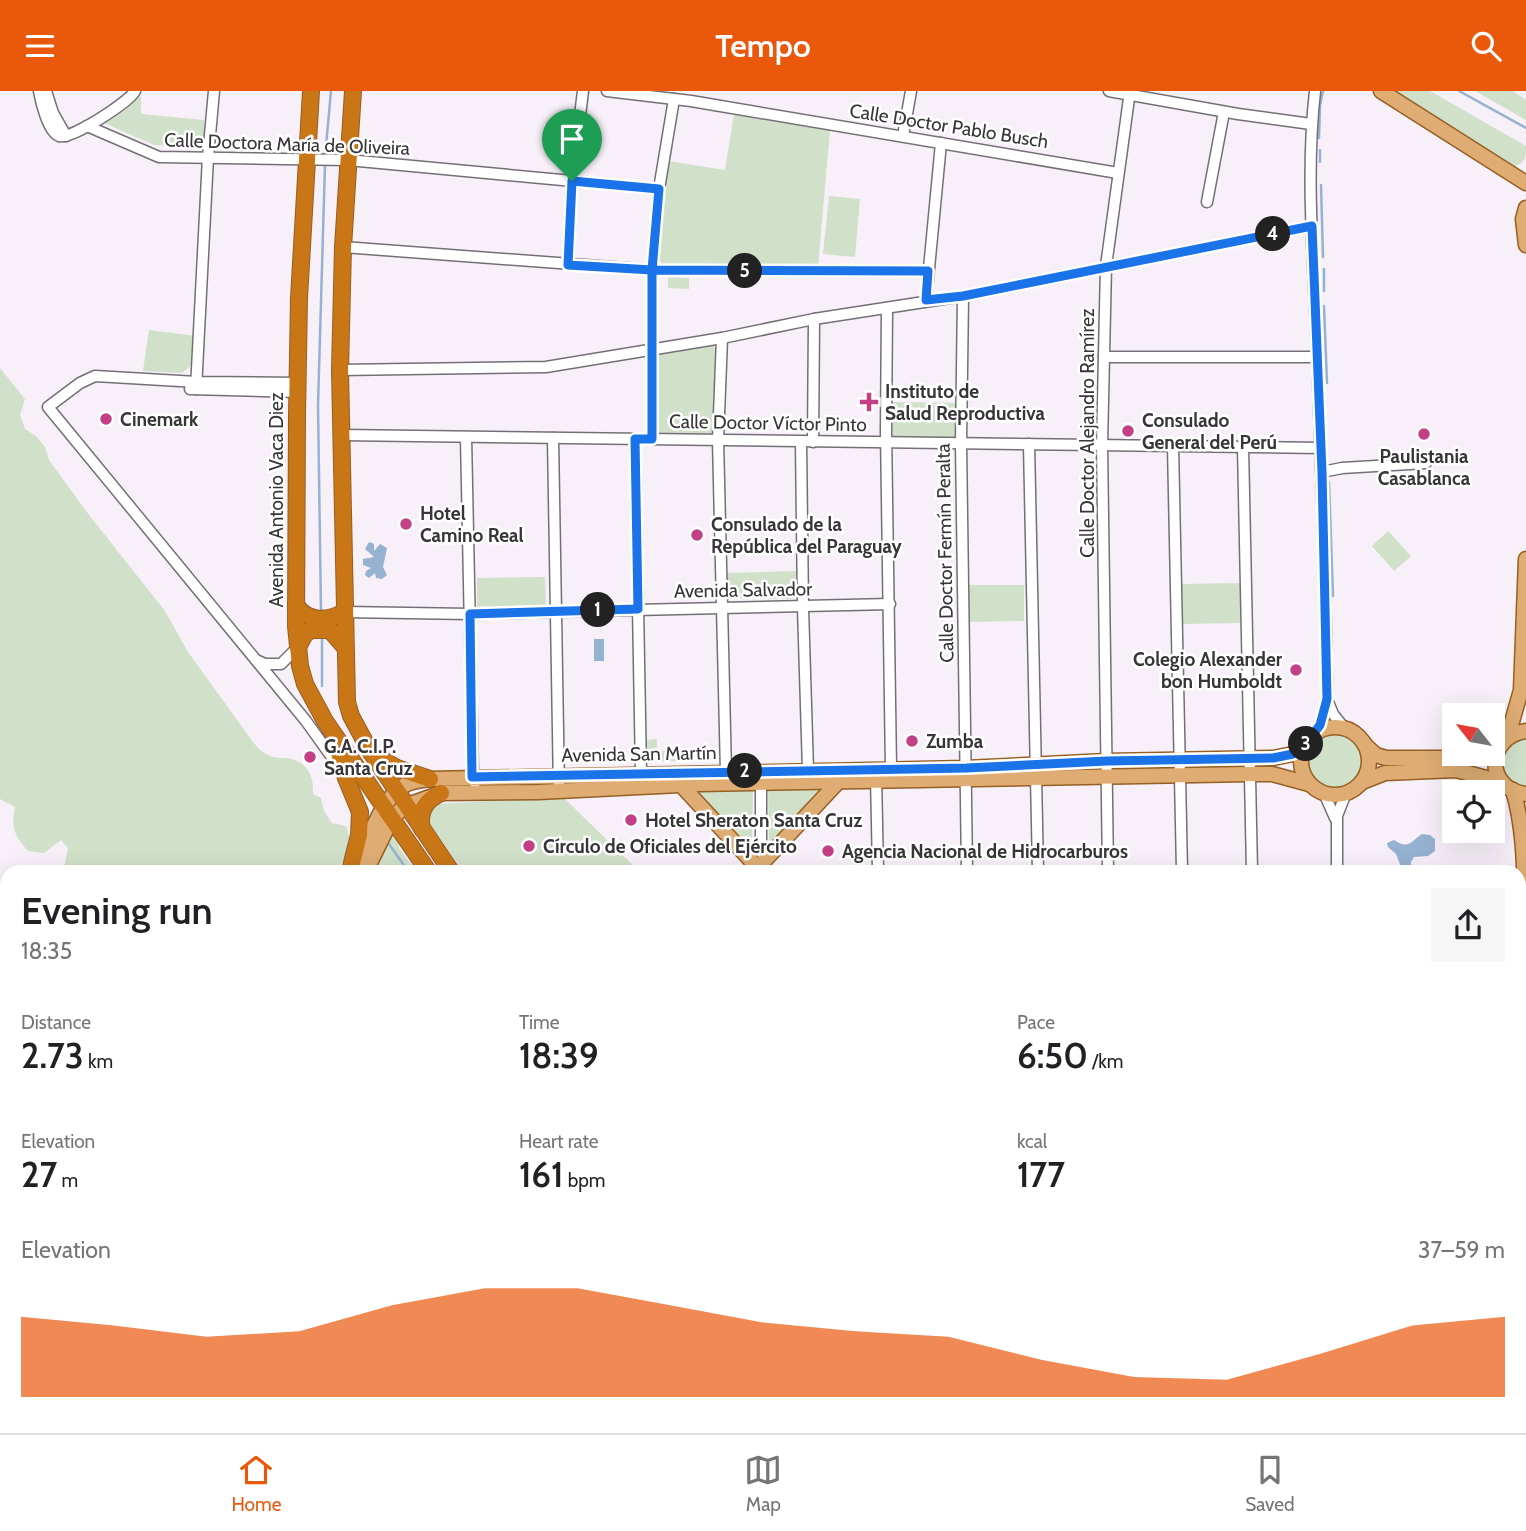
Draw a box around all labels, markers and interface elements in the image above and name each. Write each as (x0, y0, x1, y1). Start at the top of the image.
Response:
text: Tempo (715, 26, 811, 65)
icon: menu (21, 27, 59, 65)
icon: search (1467, 27, 1505, 65)
street label: Calle Doctor Pablo Busch (848, 99, 1050, 153)
pin (542, 109, 602, 181)
icon: arrive (553, 120, 591, 158)
street label: Calle Doctora María de Oliveira (164, 128, 410, 160)
pin: 4 (1256, 216, 1290, 251)
text: 4 (1267, 222, 1278, 245)
pin: 5 (728, 253, 762, 289)
text: 5 (739, 259, 750, 282)
street label: Calle Doctor Alejandro Ramírez (1076, 308, 1099, 558)
place label: Instituto de Salud Reproductiva (885, 380, 1046, 425)
street label: Avenida Antonio Vaca Diez (265, 392, 288, 608)
marker: Instituto de Salud Reproductiva (859, 392, 879, 412)
place label: Cinemark (120, 408, 199, 431)
place label: Consulado General del Perú (1142, 409, 1277, 454)
street label: Calle Doctor Víctor Pinto (669, 410, 867, 436)
marker: Cinemark (98, 411, 114, 427)
marker: Consulado General del Perú (1120, 423, 1136, 439)
marker: Paulistania Casablanca (1416, 426, 1432, 442)
street label: Calle Doctor Fermín Peralta (932, 443, 958, 663)
place label: Paulistania Casablanca (1378, 445, 1471, 490)
place label: Hotel Camino Real (420, 502, 523, 547)
place label: Consulado de la República del Paraguay (711, 513, 903, 558)
marker: Hotel Camino Real (398, 516, 414, 532)
marker: Consulado de la República del Paraguay (689, 527, 705, 543)
street label: Avenida Salvador (674, 577, 812, 603)
pin: 1 (580, 593, 616, 627)
text: 1 (594, 598, 601, 621)
place label: Colegio Alexander bon Humboldt (1133, 648, 1283, 693)
marker: Colegio Alexander bon Humboldt (1288, 662, 1304, 678)
north arrow (1442, 703, 1505, 767)
map controls (1442, 703, 1505, 843)
pin: 3 (1288, 727, 1324, 761)
place label: Zumba (926, 730, 984, 753)
text: 3 (1300, 732, 1311, 755)
marker: Zumba (904, 733, 920, 749)
place label: G.A.C.I.P. Santa Cruz (324, 735, 412, 780)
street label: Avenida San Martín (561, 741, 717, 767)
marker: G.A.C.I.P. Santa Cruz (302, 749, 318, 765)
pin: 2 (728, 753, 762, 789)
text: 2 (739, 759, 750, 782)
button: locate (1442, 780, 1505, 843)
place label: Hotel Sheraton Santa Cruz (645, 809, 862, 832)
marker: Hotel Sheraton Santa Cruz (623, 812, 639, 828)
place label: Círculo de Oficiales del Ejército (543, 835, 797, 858)
marker: Círculo de Oficiales del Ejército (521, 838, 537, 854)
place label: Agencia Nacional de Hidrocarburos (842, 840, 1128, 863)
marker: Agencia Nacional de Hidrocarburos (820, 843, 836, 859)
text: Evening run (21, 887, 213, 934)
button: share (1431, 888, 1505, 962)
text: 18:35 (21, 937, 72, 965)
text: Distance (21, 1011, 91, 1034)
text: Time (519, 1011, 559, 1034)
text: Pace (1017, 1011, 1055, 1034)
text: 2.73 (21, 1034, 84, 1077)
text: 18:39 (519, 1034, 599, 1077)
text: 6:50 (1017, 1034, 1088, 1077)
text: km (84, 1050, 113, 1073)
text: /km (1088, 1050, 1123, 1073)
text: Elevation (21, 1130, 95, 1153)
text: Heart rate (519, 1130, 599, 1153)
text: kcal (1017, 1130, 1047, 1153)
text: 27 (21, 1153, 57, 1196)
text: 161 (519, 1153, 563, 1196)
text: 177 (1017, 1153, 1065, 1196)
text: m (57, 1169, 78, 1192)
text: bpm (563, 1169, 605, 1192)
text: Elevation (21, 1236, 111, 1264)
text: 37–59 m (1418, 1236, 1505, 1264)
tab: Home (231, 1451, 281, 1516)
tab: Map (744, 1451, 782, 1516)
tab: Saved (1245, 1451, 1295, 1516)

